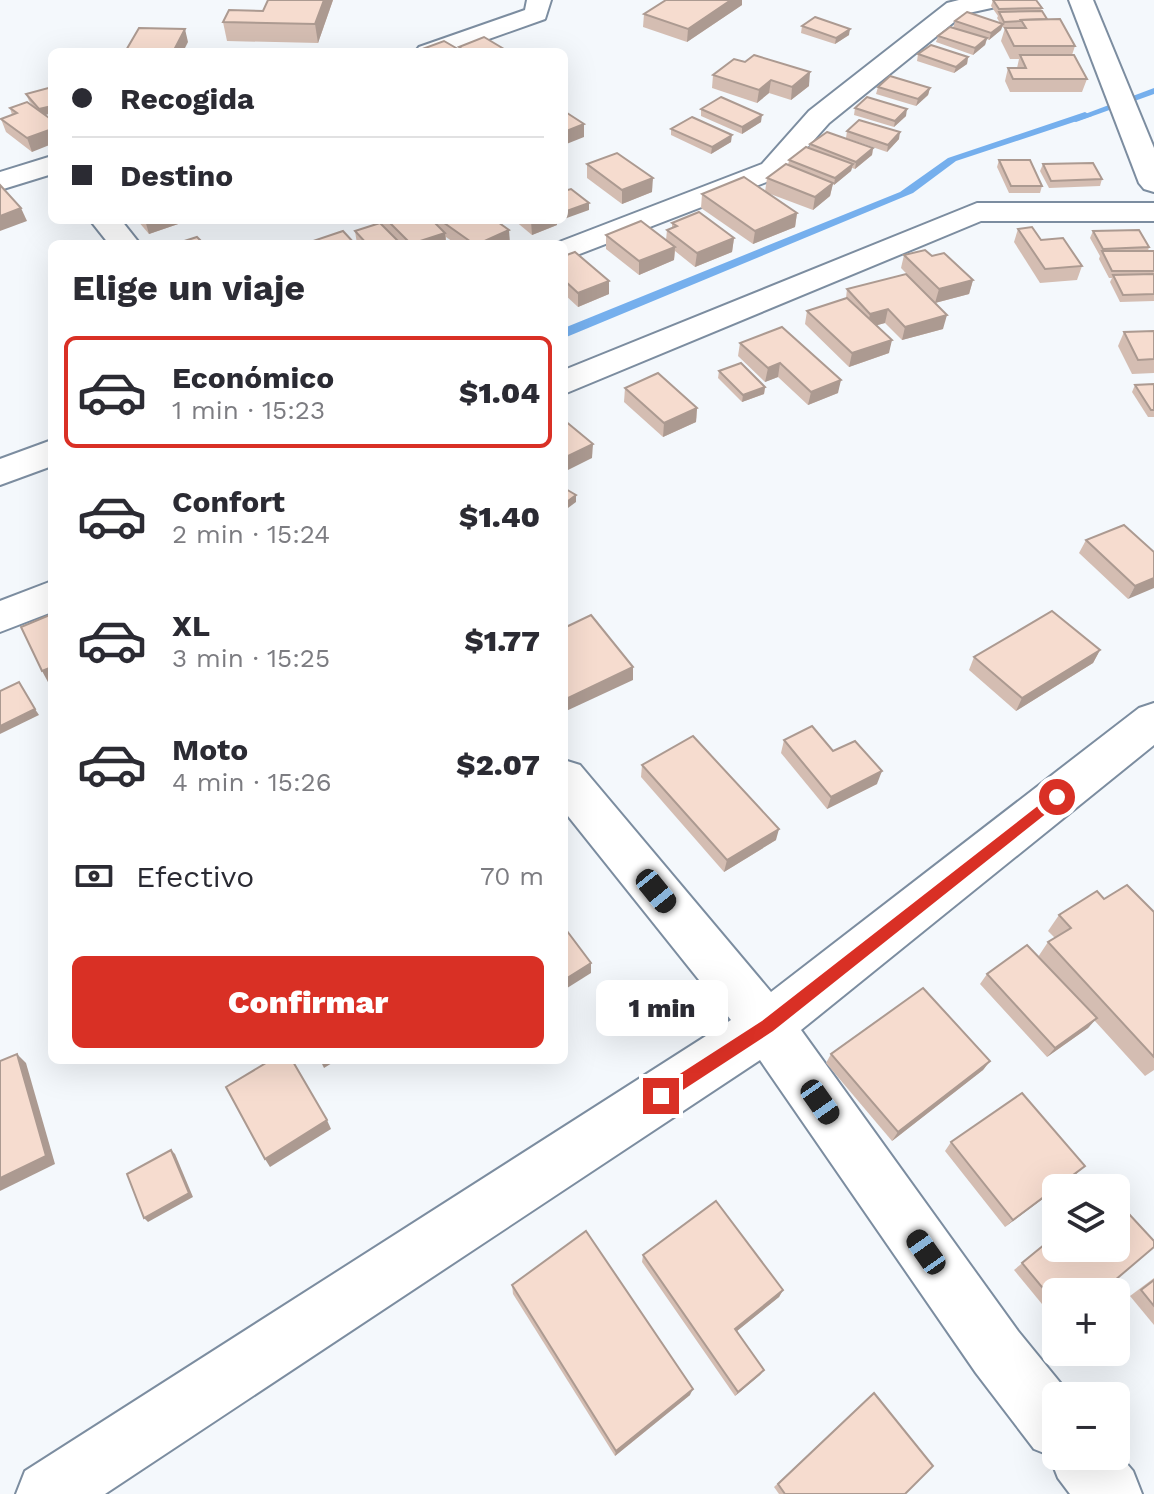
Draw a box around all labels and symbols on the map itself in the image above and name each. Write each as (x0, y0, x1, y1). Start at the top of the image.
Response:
route start (1039, 779, 1075, 815)
car (632, 865, 680, 917)
callout: 1 min (595, 980, 727, 1036)
car (796, 1075, 844, 1129)
route end (643, 1078, 679, 1114)
car (902, 1225, 950, 1279)

